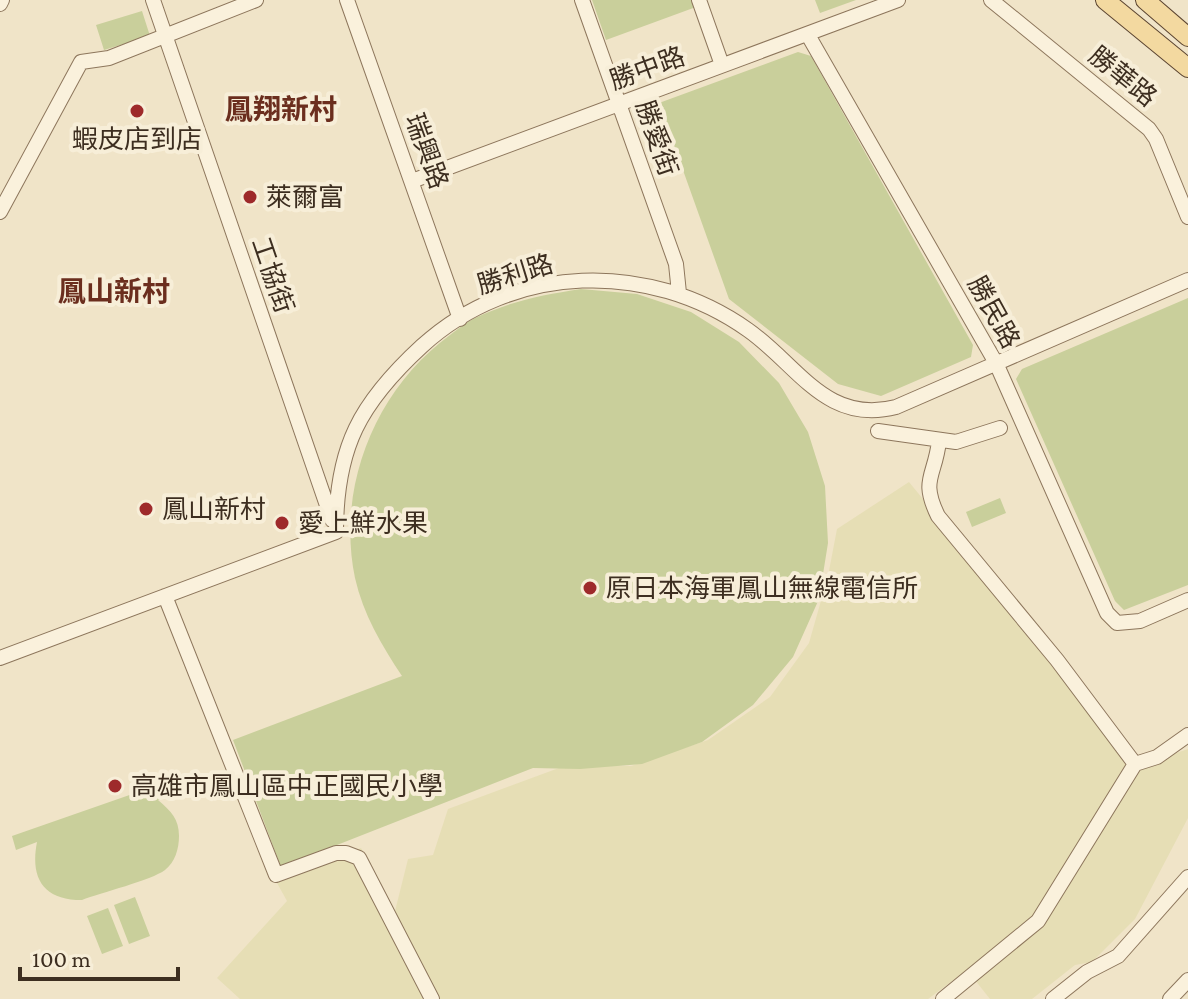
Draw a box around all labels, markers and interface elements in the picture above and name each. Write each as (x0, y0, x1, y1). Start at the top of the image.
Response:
street label: 勝華路 (1083, 41, 1162, 112)
street label: 勝中路 (606, 42, 689, 95)
district label: 鳳翔新村 (225, 94, 337, 125)
street label: 勝愛街 (630, 97, 683, 180)
marker: 蝦皮店到店 (128, 102, 146, 120)
street label: 瑞興路 (400, 110, 453, 193)
place label: 蝦皮店到店 (72, 125, 202, 154)
place label: 萊爾富 (266, 183, 344, 212)
marker: 萊爾富 (241, 188, 259, 206)
street label: 工協街 (246, 234, 299, 317)
street label: 勝利路 (474, 249, 557, 300)
street label: 勝民路 (962, 271, 1025, 353)
district label: 鳳山新村 (58, 276, 170, 307)
place label: 鳳山新村 (162, 495, 266, 524)
marker: 鳳山新村 (137, 500, 155, 518)
place label: 愛上鮮水果 (298, 509, 428, 538)
marker: 愛上鮮水果 (273, 514, 291, 532)
place label: 原日本海軍鳳山無線電信所 (606, 574, 918, 603)
marker: 原日本海軍鳳山無線電信所 (581, 579, 599, 597)
place label: 高雄市鳳山區中正國民小學 (131, 772, 443, 801)
marker: 高雄市鳳山區中正國民小學 (106, 777, 124, 795)
scale bar (20, 931, 178, 981)
text: 100 m (32, 945, 91, 972)

